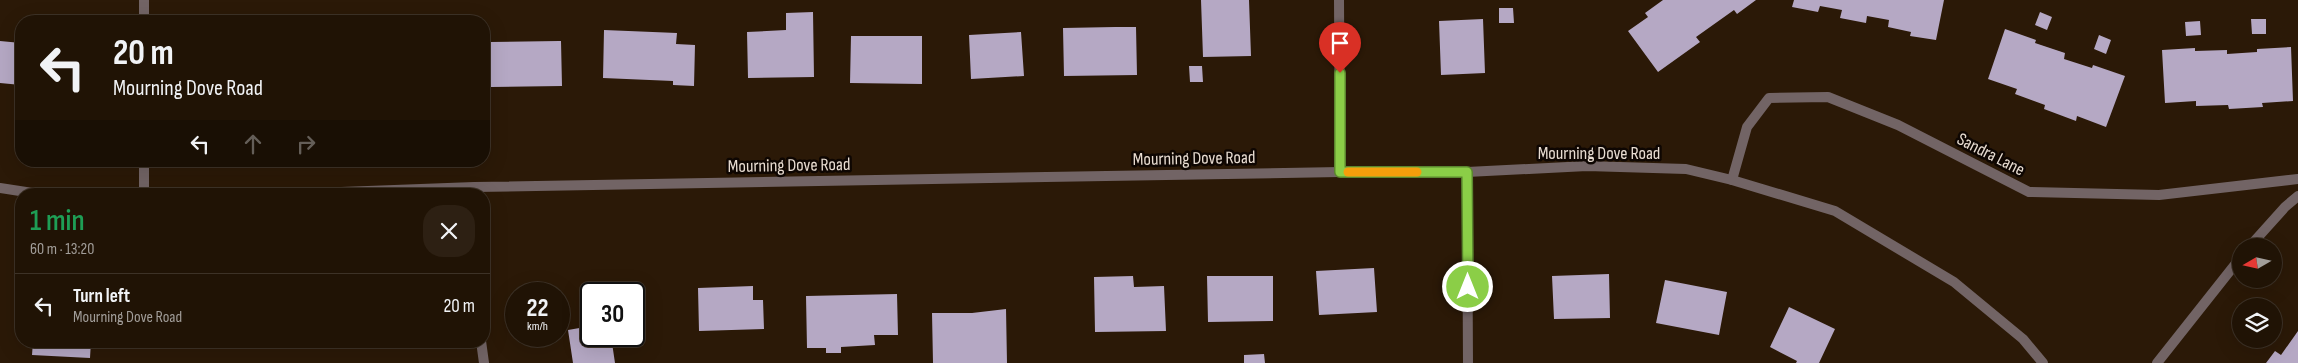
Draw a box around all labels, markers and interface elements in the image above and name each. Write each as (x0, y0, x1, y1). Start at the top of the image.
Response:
pin (1319, 22, 1361, 73)
icon: arrive (1326, 29, 1354, 57)
text: 20 m (113, 32, 174, 75)
icon: left (30, 35, 95, 100)
text: Mourning Dove Road (113, 75, 263, 102)
street label: Sandra Lane (1953, 129, 2028, 180)
icon: left (186, 130, 214, 158)
icon: ahead (239, 130, 267, 158)
icon: right (292, 130, 320, 158)
street label: Mourning Dove Road (1538, 143, 1660, 164)
street label: Mourning Dove Road (1132, 147, 1256, 170)
street label: Mourning Dove Road (727, 154, 851, 177)
text: 1 min (30, 203, 85, 239)
button: close (423, 205, 475, 257)
north arrow (2232, 238, 2282, 288)
map controls (2232, 238, 2282, 348)
text: 60 m · 13:20 (30, 240, 94, 259)
position arrow (1441, 260, 1493, 312)
speed limit sign: 30 (580, 282, 645, 347)
text: Turn left (73, 285, 130, 308)
icon: left (30, 292, 58, 320)
text: 22 (527, 293, 548, 324)
text: 20 m (443, 295, 475, 318)
button: layers (2232, 298, 2282, 348)
text: Mourning Dove Road (73, 308, 182, 327)
text: km/h (527, 319, 548, 334)

